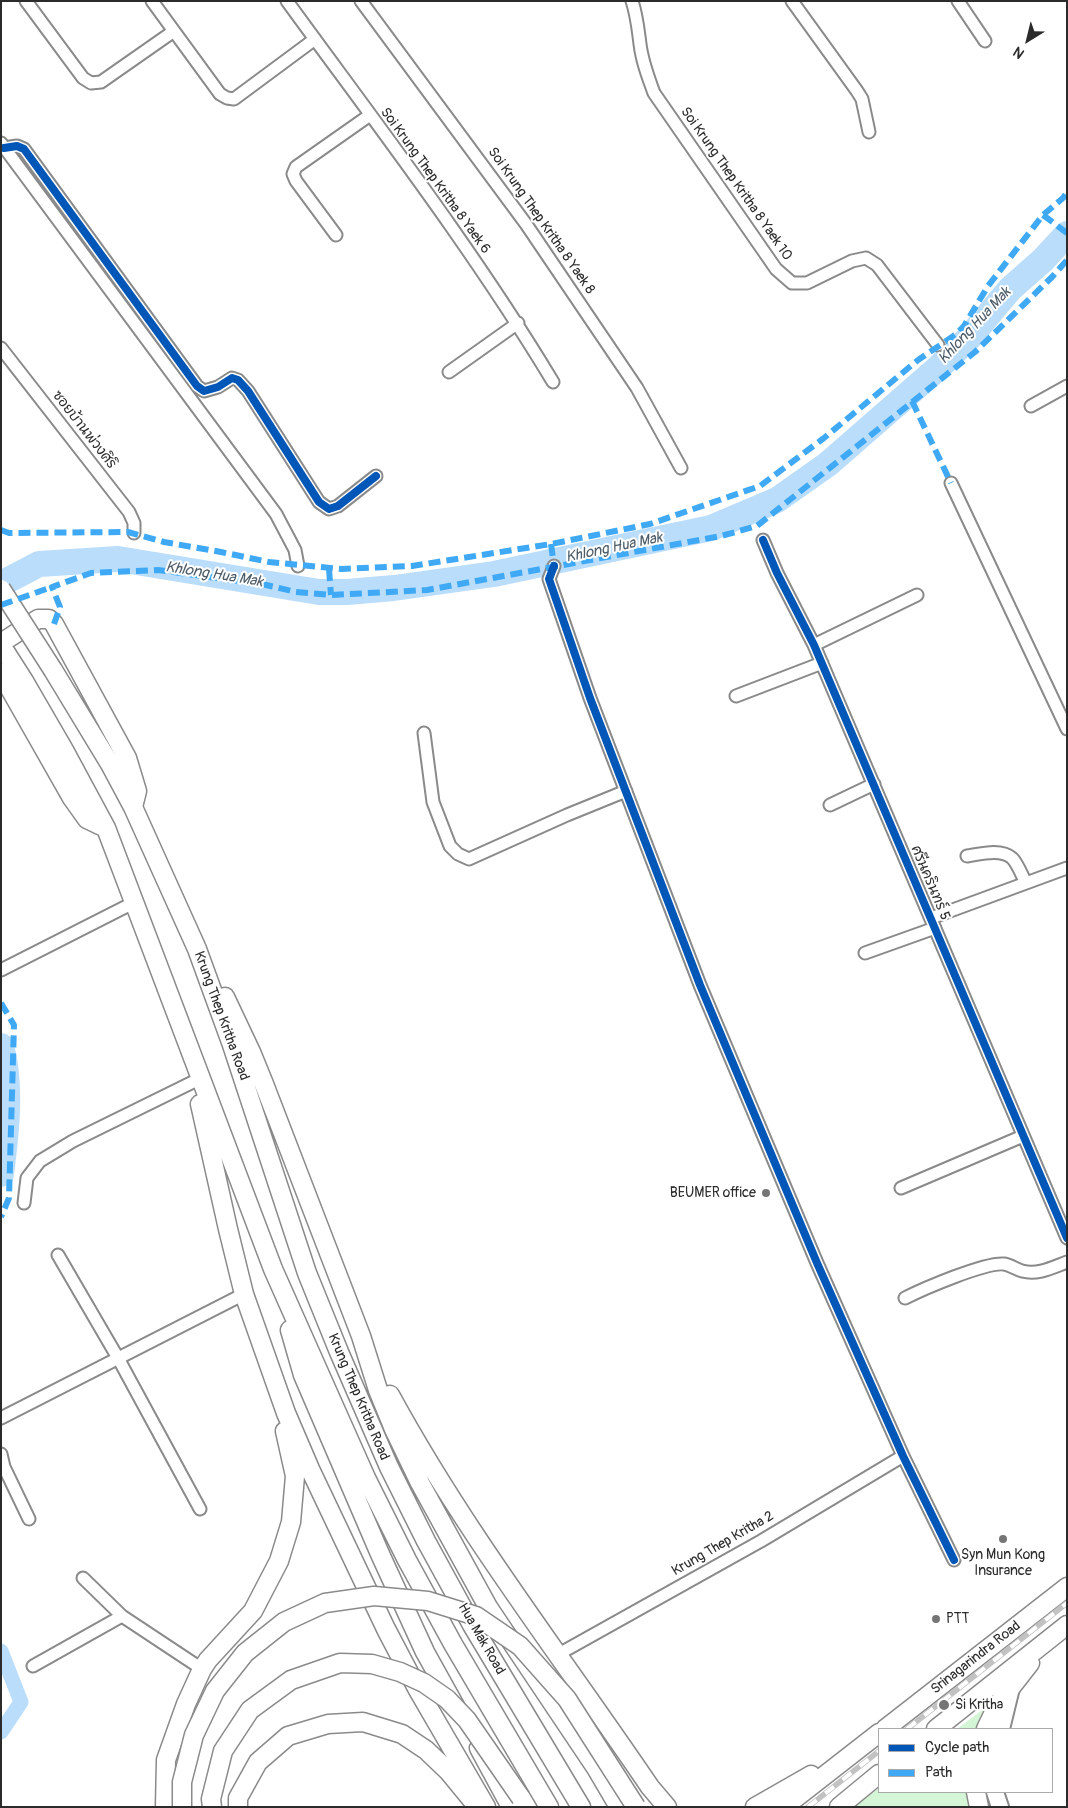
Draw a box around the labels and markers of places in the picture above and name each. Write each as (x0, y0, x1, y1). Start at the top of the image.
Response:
place label: BEUMER office (670, 1185, 756, 1201)
marker: BEUMER office (760, 1187, 772, 1199)
marker: Syn Mun Kong Insurance (997, 1533, 1009, 1545)
place label: Syn Mun Kong Insurance (961, 1547, 1045, 1580)
place label: PTT (946, 1611, 969, 1627)
marker: PTT (930, 1613, 942, 1625)
place label: Si Kritha (955, 1697, 1003, 1713)
marker: Si Kritha (937, 1698, 951, 1712)

